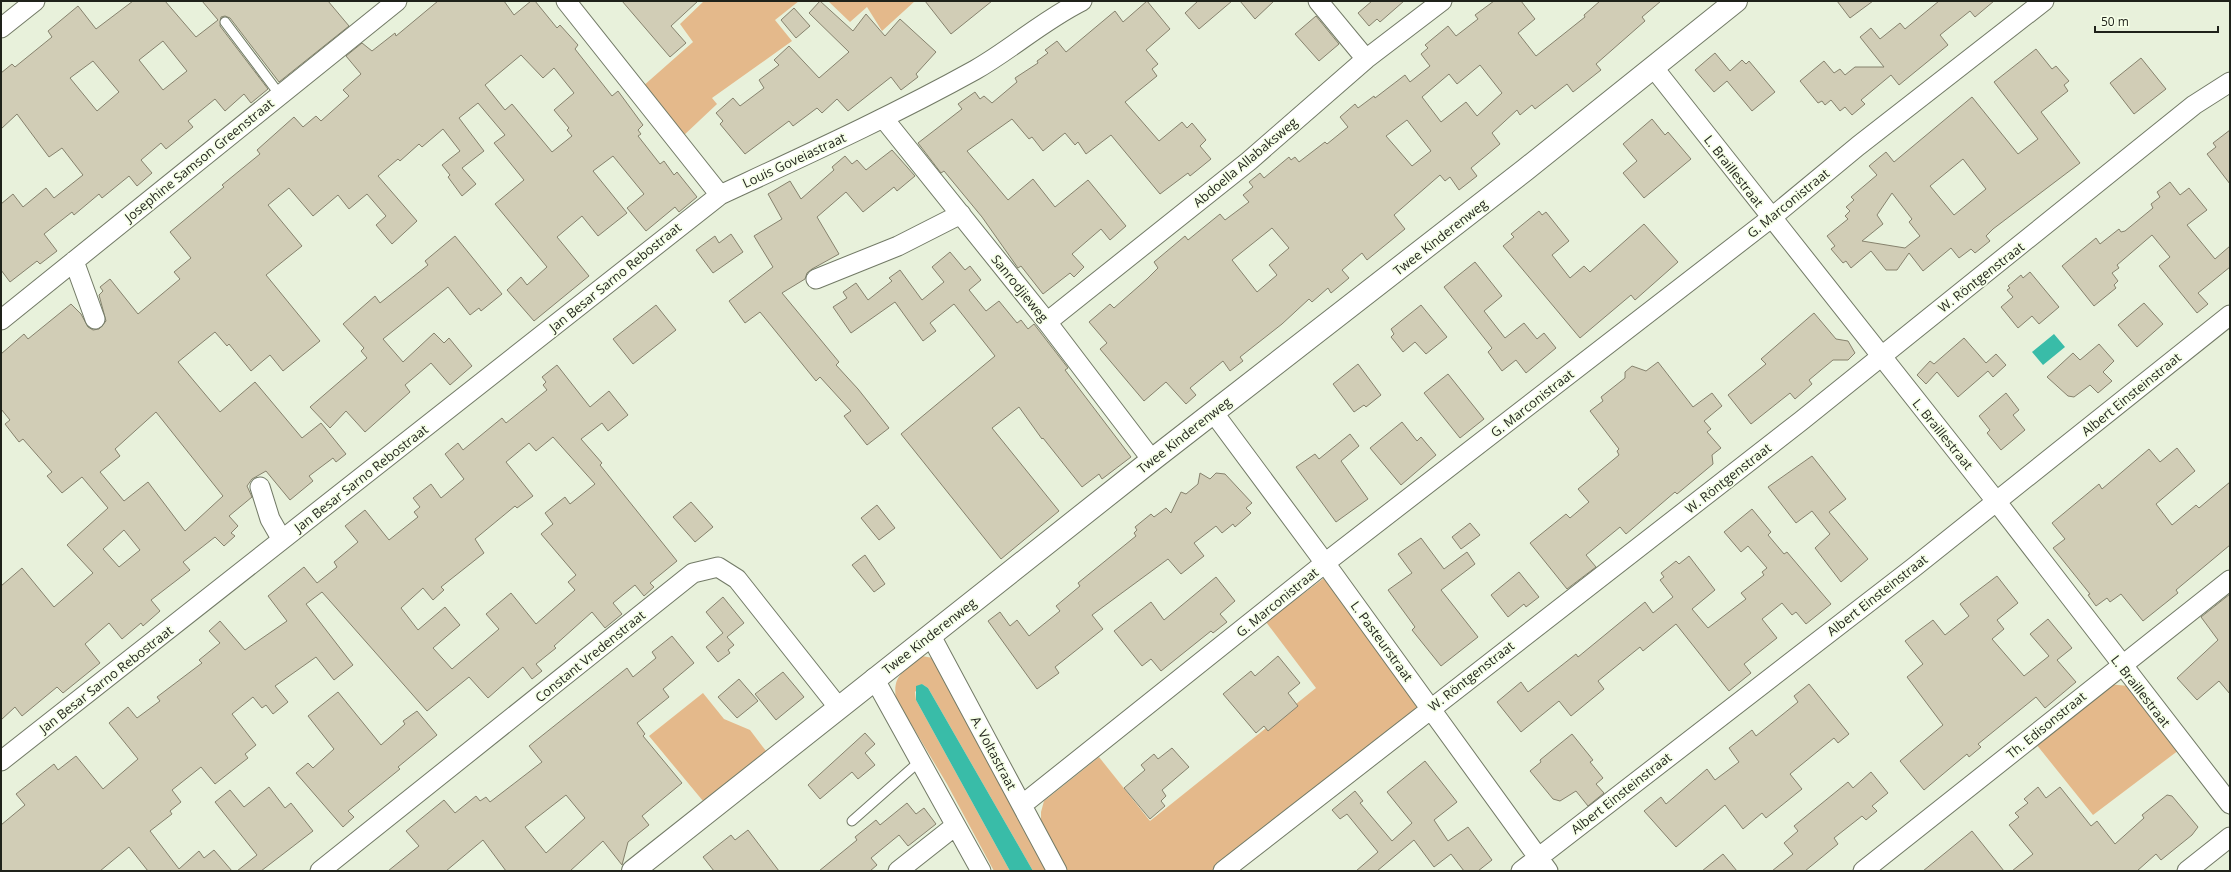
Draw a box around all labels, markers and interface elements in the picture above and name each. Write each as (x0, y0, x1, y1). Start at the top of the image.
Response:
scale bar (2095, 8, 2218, 34)
text: 50 m (2101, 13, 2129, 30)
street label: Josephine Samson Greenstraat (119, 94, 278, 227)
street label: Abdoella Allabaksweg (1189, 113, 1301, 211)
street label: Louis Goveiastraat (739, 128, 849, 192)
street label: L. Braillestraat (1700, 131, 1768, 211)
street label: G. Marconistraat (1743, 164, 1833, 242)
street label: Twee Kinderenweg (1389, 195, 1491, 279)
street label: Jan Besar Sarno Rebostraat (544, 218, 685, 337)
street label: W. Röntgenstraat (1934, 237, 2028, 316)
street label: Sanrodjieweg (987, 251, 1053, 325)
street label: Albert Einsteinstraat (2077, 348, 2185, 440)
street label: G. Marconistraat (1487, 365, 1578, 441)
street label: Twee Kinderenweg (1133, 393, 1235, 477)
street label: L. Braillestraat (1909, 395, 1978, 474)
street label: Jan Besar Sarno Rebostraat (289, 420, 432, 537)
street label: W. Röntgenstraat (1681, 438, 1775, 517)
street label: Albert Einsteinstraat (1823, 550, 1931, 640)
street label: G. Marconistraat (1232, 563, 1322, 641)
street label: Twee Kinderenweg (878, 594, 980, 678)
street label: L. Pasteurstraat (1347, 597, 1417, 685)
street label: Constant Vredenstraat (531, 606, 649, 706)
street label: Jan Besar Sarno Rebostraat (34, 621, 177, 738)
street label: W. Röntgenstraat (1424, 636, 1518, 715)
street label: L. Braillestraat (2107, 651, 2175, 731)
street label: Th. Edisonstraat (2002, 687, 2090, 763)
street label: A. Voltastraat (967, 713, 1021, 793)
street label: Albert Einsteinstraat (1567, 748, 1675, 838)

